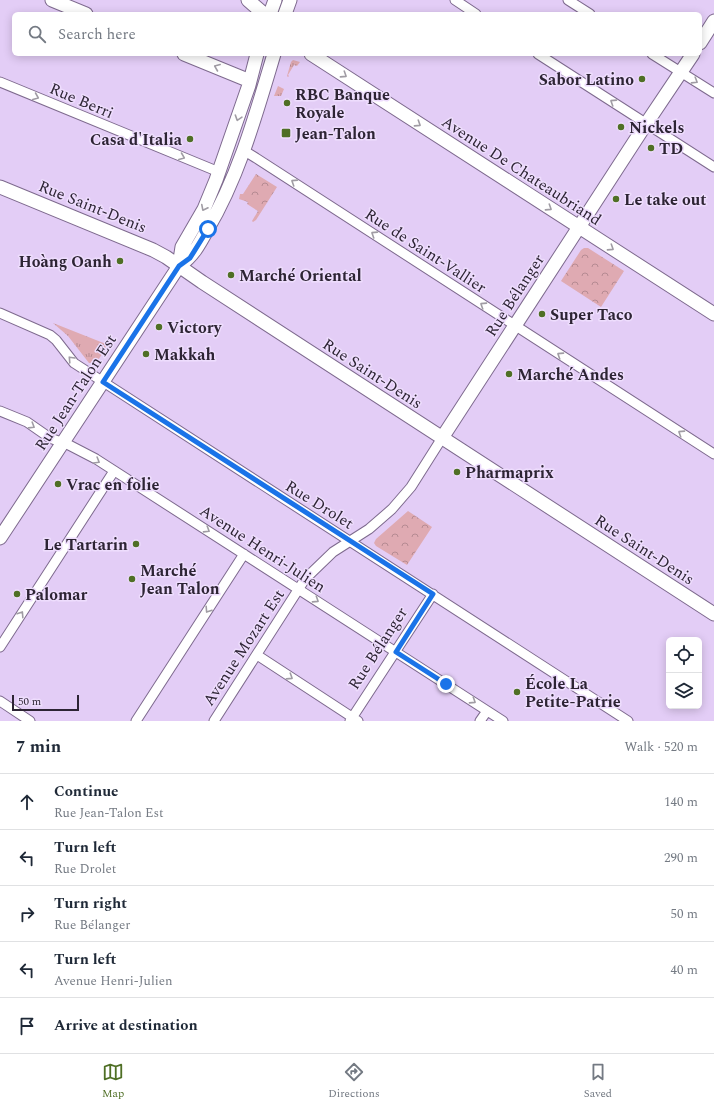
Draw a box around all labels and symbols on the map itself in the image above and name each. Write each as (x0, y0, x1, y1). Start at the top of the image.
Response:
one-way arrow (213, 64, 220, 72)
place label: Sabor Latino (539, 68, 634, 92)
one-way arrow (340, 71, 347, 78)
marker: Sabor Latino (637, 74, 647, 84)
one-way arrow (691, 76, 698, 84)
street label: Rue Berri (46, 77, 117, 125)
place label: RBC Banque Royale (295, 83, 390, 125)
one-way arrow (32, 93, 39, 101)
marker: RBC Banque Royale (282, 98, 292, 108)
one-way arrow (610, 99, 617, 107)
street label: Avenue De Chateaubriand (437, 110, 606, 232)
one-way arrow (234, 114, 243, 121)
place label: Nickels (629, 116, 685, 140)
one-way arrow (414, 119, 421, 126)
place label: Jean-Talon (295, 122, 376, 146)
marker: Nickels (616, 122, 626, 132)
marker: Jean-Talon (280, 127, 292, 139)
place label: Casa d'Italia (90, 128, 183, 152)
marker: Casa d'Italia (185, 134, 195, 144)
place label: TD (659, 137, 683, 161)
marker: TD (646, 143, 656, 153)
one-way arrow (179, 153, 186, 161)
street label: Rue Saint-Denis (35, 174, 150, 240)
one-way arrow (291, 180, 298, 187)
place label: Le take out (624, 188, 706, 212)
marker: Le take out (611, 194, 621, 204)
street label: Rue de Saint-Vallier (360, 202, 491, 299)
one-way arrow (201, 204, 209, 211)
one-way arrow (545, 204, 552, 211)
route start (199, 220, 217, 238)
one-way arrow (371, 232, 378, 239)
one-way arrow (607, 243, 614, 251)
place label: Hoàng Oanh (18, 250, 112, 274)
street label: Rue Bélanger (479, 250, 551, 342)
marker: Hoàng Oanh (115, 256, 125, 266)
place label: Marché Oriental (239, 264, 362, 288)
marker: Marché Oriental (226, 270, 236, 280)
one-way arrow (480, 302, 487, 309)
place label: Super Taco (550, 303, 633, 327)
marker: Super Taco (537, 309, 547, 319)
place label: Victory (167, 316, 223, 340)
marker: Victory (154, 322, 164, 332)
street label: Rue Jean-Talon Est (29, 329, 123, 456)
street label: Rue Saint-Denis (318, 332, 427, 415)
place label: Makkah (154, 343, 215, 367)
marker: Makkah (141, 349, 151, 359)
one-way arrow (558, 353, 565, 360)
one-way arrow (68, 356, 76, 364)
place label: Marché Andes (517, 363, 624, 387)
marker: Marché Andes (504, 369, 514, 379)
one-way arrow (28, 421, 35, 428)
one-way arrow (678, 430, 685, 438)
one-way arrow (93, 456, 100, 463)
place label: Pharmaprix (465, 461, 554, 485)
marker: Pharmaprix (452, 467, 462, 477)
place label: Vrac en folie (66, 473, 160, 497)
street label: Rue Drolet (281, 474, 359, 536)
marker: Vrac en folie (53, 479, 63, 489)
street label: Avenue Henri-Julien (195, 499, 330, 599)
street label: Rue Saint-Denis (590, 508, 699, 591)
one-way arrow (203, 525, 210, 533)
place label: Le Tartarin (43, 533, 128, 557)
marker: Le Tartarin (131, 539, 141, 549)
place label: Marché Jean Talon (140, 559, 220, 601)
marker: Marché Jean Talon (127, 574, 137, 584)
place label: Palomar (25, 583, 88, 607)
street label: Avenue Mozart Est (197, 584, 291, 711)
marker: Palomar (12, 589, 22, 599)
one-way arrow (312, 596, 319, 603)
street label: Rue Bélanger (342, 603, 414, 695)
one-way arrow (205, 606, 213, 613)
one-way arrow (16, 611, 24, 618)
one-way arrow (286, 672, 293, 679)
place label: École La Petite-Patrie (525, 672, 621, 714)
route end (437, 675, 455, 693)
marker: École La Petite-Patrie (512, 687, 522, 697)
scale bar (12, 693, 79, 712)
one-way arrow (468, 696, 475, 703)

